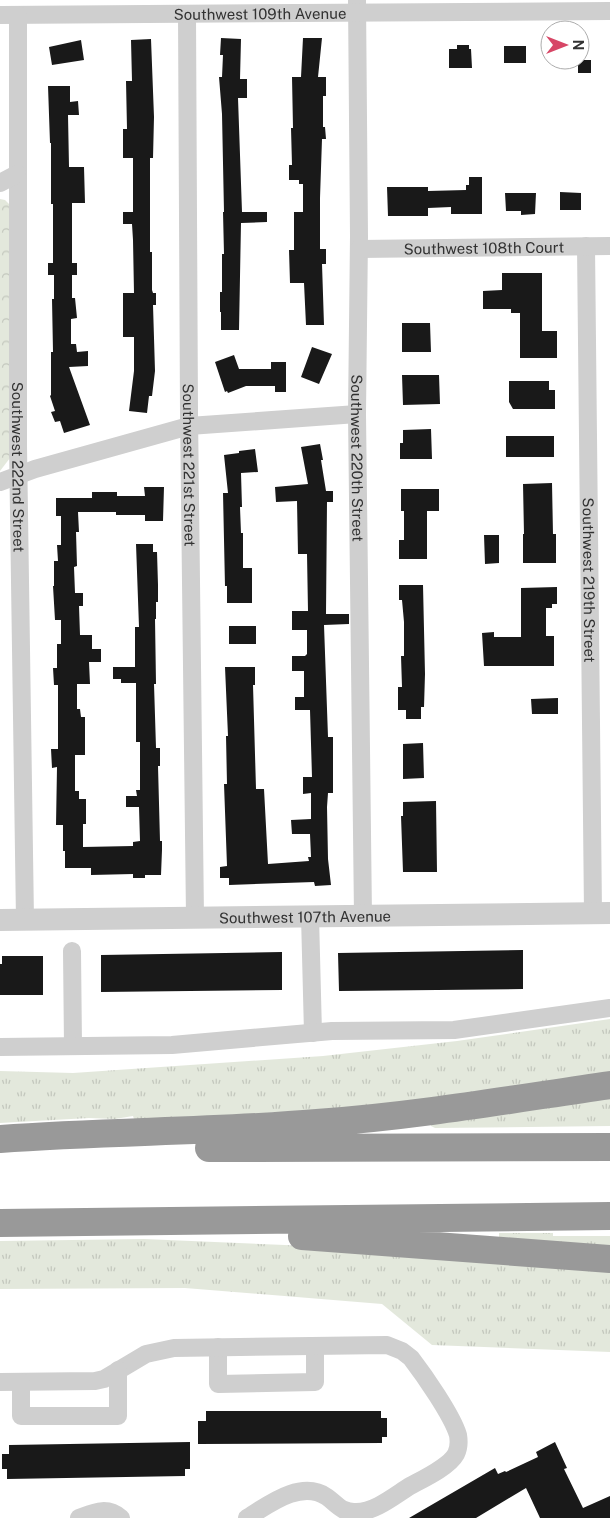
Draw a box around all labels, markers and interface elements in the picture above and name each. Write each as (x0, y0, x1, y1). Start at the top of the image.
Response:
street label: Southwest 109th Avenue (174, 4, 346, 22)
north arrow (540, 20, 590, 70)
text: N (570, 40, 586, 50)
street label: Southwest 108th Court (404, 238, 565, 257)
street label: Southwest 220th Street (348, 374, 367, 542)
street label: Southwest 222nd Street (9, 382, 28, 552)
street label: Southwest 221st Street (180, 383, 199, 547)
street label: Southwest 219th Street (580, 497, 599, 663)
street label: Southwest 107th Avenue (219, 907, 391, 926)

